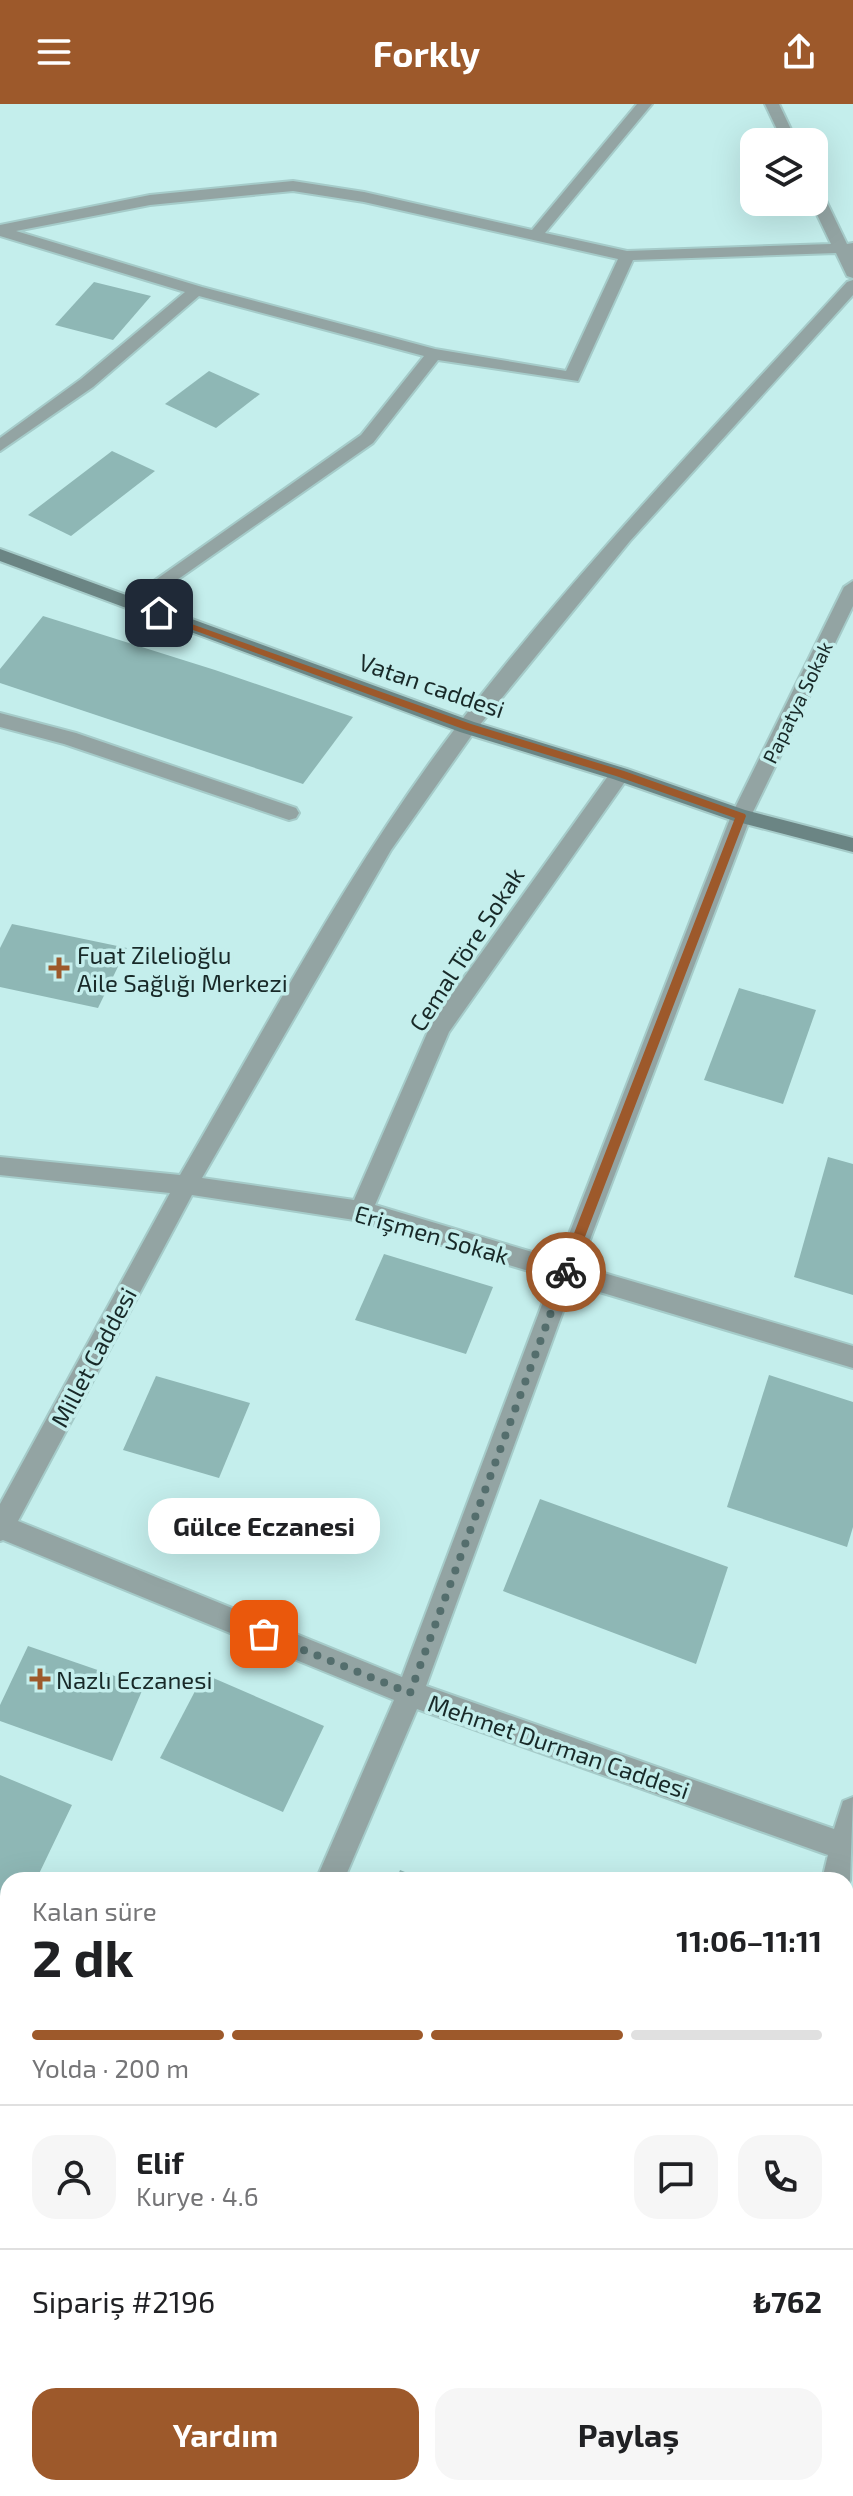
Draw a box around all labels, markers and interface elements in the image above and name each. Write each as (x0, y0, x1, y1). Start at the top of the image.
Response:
icon: menu (32, 30, 76, 74)
icon: share (777, 30, 821, 74)
text: Forkly (373, 31, 480, 74)
map controls (740, 128, 828, 216)
button: layers (740, 128, 828, 216)
pin (125, 579, 193, 647)
icon: home (137, 591, 181, 635)
street label: Papatya Sokak (757, 637, 837, 767)
street label: Vatan caddesi (355, 647, 509, 723)
street label: Cemal Töre Sokak (402, 862, 530, 1036)
place label: Fuat Zilelioğlu Aile Sağlığı Merkezi (77, 940, 288, 997)
marker: Fuat Zilelioğlu Aile Sağlığı Merkezi (48, 957, 70, 979)
street label: Erişmen Sokak (351, 1198, 512, 1271)
courier (526, 1232, 606, 1312)
icon: bike (544, 1250, 588, 1294)
street label: Millet Caddesi (44, 1282, 142, 1432)
callout: Gülce Eczanesi (148, 1498, 380, 1554)
text: Gülce Eczanesi (173, 1510, 355, 1541)
pin (230, 1600, 298, 1668)
icon: bag (242, 1612, 286, 1656)
place label: Nazlı Eczanesi (56, 1665, 212, 1694)
marker: Nazlı Eczanesi (31, 1670, 49, 1688)
street label: Mehmet Durman Caddesi (425, 1688, 693, 1804)
text: Kalan süre (32, 1895, 157, 1926)
text: 11:06–11:11 (676, 1922, 822, 1958)
text: 2 dk (32, 1925, 134, 1987)
text: Yolda · 200 m (32, 2052, 189, 2083)
button: person (32, 2135, 116, 2219)
button: chat (634, 2135, 718, 2219)
button: phone (738, 2135, 822, 2219)
text: Elif (136, 2144, 184, 2180)
text: Kurye · 4.6 (136, 2180, 259, 2211)
text: Sipariş #2196 (32, 2283, 215, 2319)
text: ₺762 (753, 2283, 822, 2319)
button: Yardım (32, 2388, 419, 2480)
button: Paylaş (435, 2388, 822, 2480)

